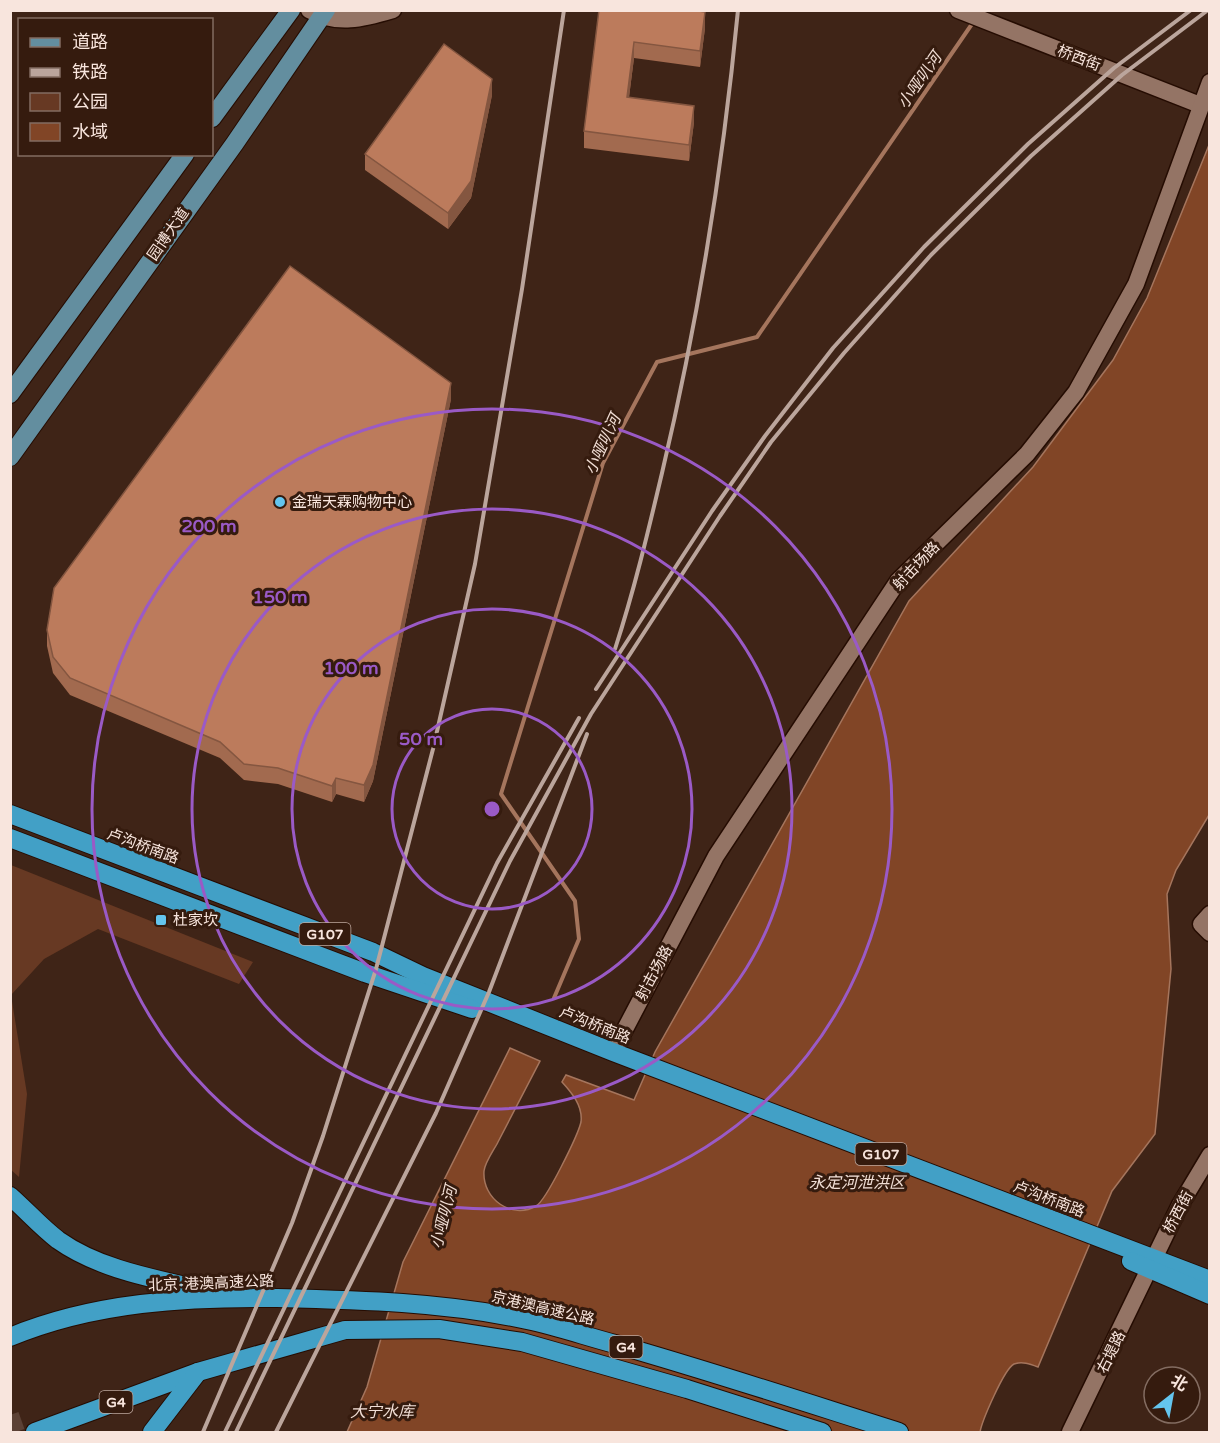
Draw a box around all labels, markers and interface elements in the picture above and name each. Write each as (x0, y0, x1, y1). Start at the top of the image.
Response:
legend (18, 18, 213, 156)
text: 道路 (72, 31, 108, 53)
street label: 桥西街 (1055, 42, 1103, 74)
water label: 小哑叭河 (893, 46, 948, 113)
text: 铁路 (72, 61, 108, 83)
text: 公园 (72, 91, 108, 113)
text: 水域 (72, 121, 108, 143)
street label: 园博大道 (143, 204, 193, 264)
water label: 小哑叭河 (580, 408, 627, 478)
place label: 金瑞天霖购物中心 (292, 493, 412, 511)
marker: 金瑞天霖购物中心 (273, 495, 287, 509)
text: 200 m (181, 515, 237, 537)
street label: 射击场路 (889, 538, 943, 594)
text: 150 m (252, 586, 308, 608)
text: 100 m (323, 657, 379, 679)
text: 50 m (399, 728, 443, 750)
centre of rings (482, 799, 502, 819)
street label: 卢沟桥南路 (105, 825, 181, 867)
place label: 杜家坎 (173, 911, 218, 929)
marker: 杜家坎 (154, 913, 168, 927)
road number: G107 (300, 923, 350, 945)
street label: 射击场路 (632, 942, 676, 1004)
street label: 卢沟桥南路 (557, 1003, 633, 1047)
road number: G107 (856, 1143, 906, 1165)
water label: 永定河泄洪区 (809, 1173, 907, 1193)
street label: 卢沟桥南路 (1011, 1177, 1087, 1221)
water label: 小哑叭河 (427, 1181, 462, 1251)
street label: 桥西街 (1159, 1188, 1197, 1236)
street label: 北京-港澳高速公路 (148, 1272, 274, 1294)
street label: 京港澳高速公路 (490, 1287, 596, 1329)
street label: 右堤路 (1093, 1328, 1129, 1376)
road number: G4 (610, 1336, 642, 1358)
north arrow (1142, 1365, 1202, 1425)
text: 北 (1167, 1370, 1191, 1396)
road number: G4 (100, 1391, 132, 1413)
water label: 大宁水库 (350, 1402, 417, 1422)

